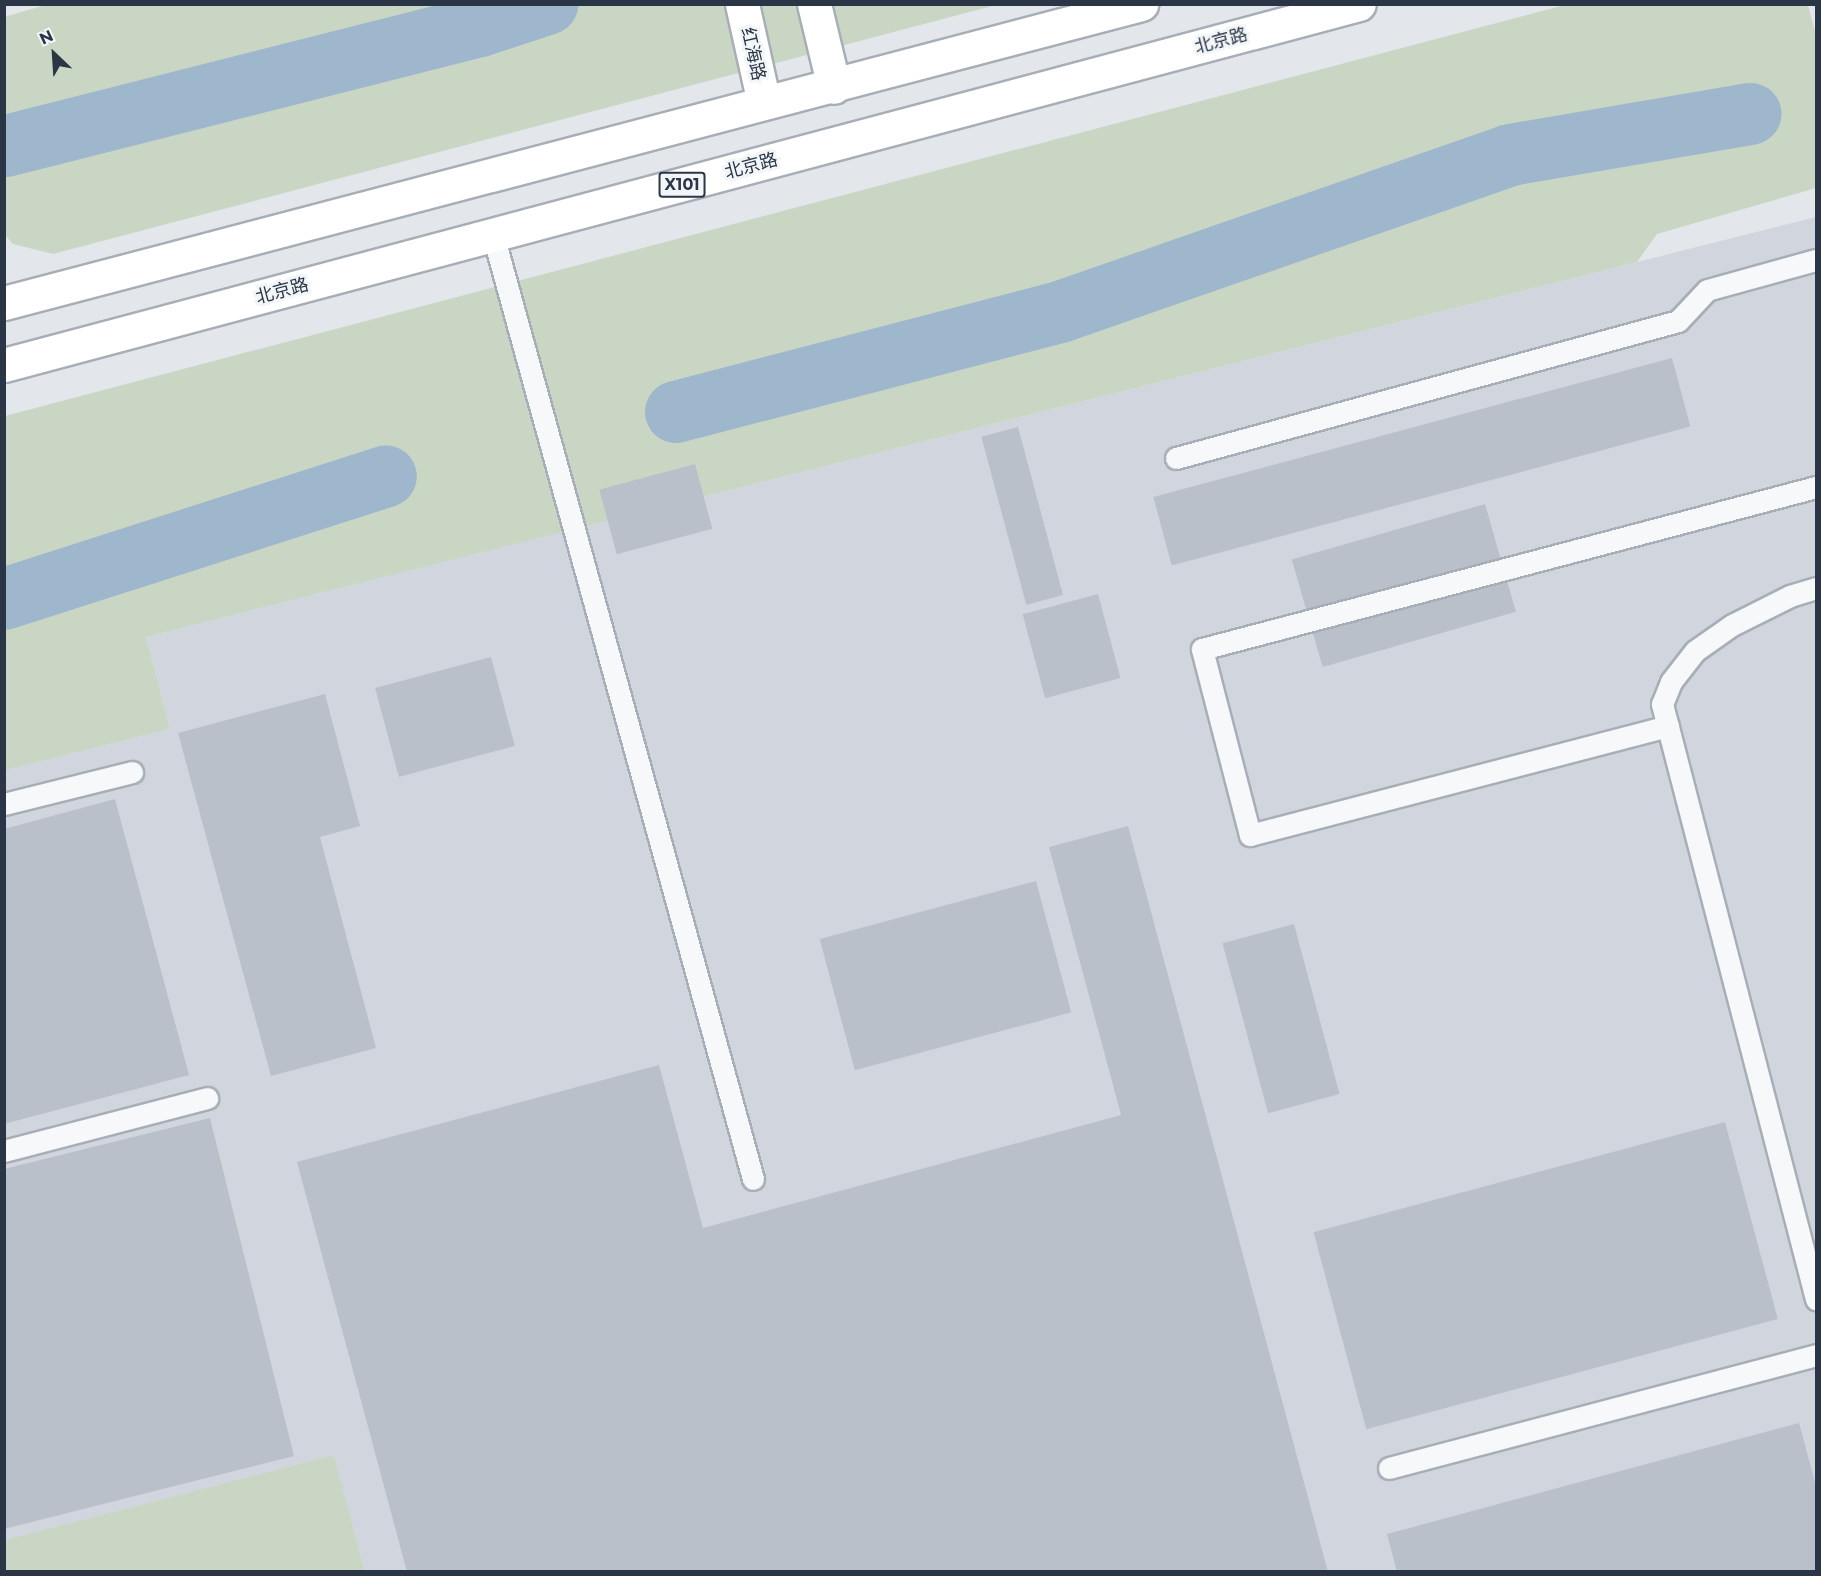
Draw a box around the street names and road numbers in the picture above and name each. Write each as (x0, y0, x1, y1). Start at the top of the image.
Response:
street label: 北京路 (1192, 24, 1250, 58)
street label: 红海路 (736, 25, 770, 83)
street label: 北京路 (722, 149, 780, 183)
road number: X101 (658, 172, 706, 198)
street label: 北京路 (253, 274, 311, 308)

